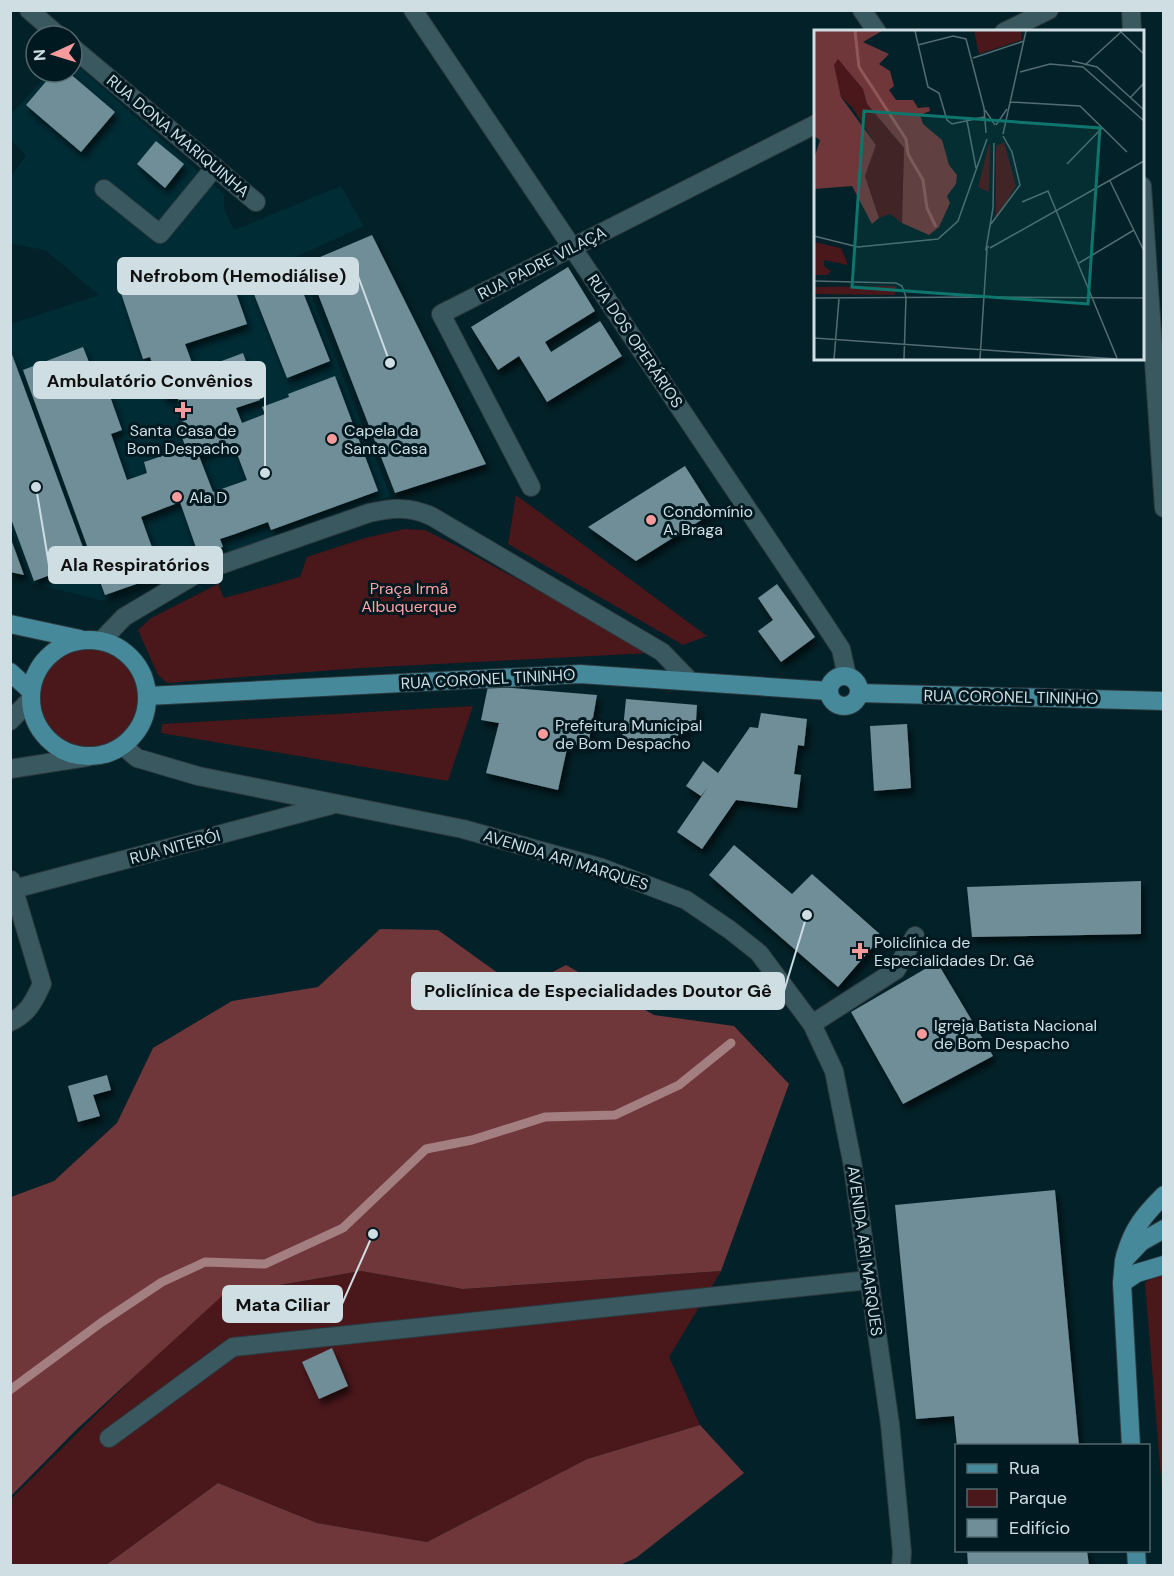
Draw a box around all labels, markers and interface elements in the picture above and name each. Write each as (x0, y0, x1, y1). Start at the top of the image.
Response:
north arrow (24, 24, 84, 84)
inset map (814, 30, 1144, 360)
text: N (29, 48, 50, 62)
street label: RUA DONA MARIQUINHA (102, 70, 254, 202)
street label: RUA PADRE VILAÇA (474, 221, 610, 304)
callout: Nefrobom (Hemodiálise) (118, 258, 358, 294)
text: Nefrobom (Hemodiálise) (130, 264, 346, 288)
street label: RUA DOS OPERÁRIOS (582, 270, 688, 412)
callout: Ambulatório Convênios (34, 362, 265, 398)
text: Ambulatório Convênios (47, 369, 253, 393)
marker: Santa Casa de Bom Despacho (174, 401, 192, 419)
place label: Santa Casa de Bom Despacho (127, 420, 239, 459)
place label: Capela da Santa Casa (344, 420, 427, 459)
marker: Capela da Santa Casa (325, 432, 339, 446)
place label: Ala D (189, 487, 227, 508)
marker: Ala D (170, 490, 184, 504)
place label: Condomínio A. Braga (663, 501, 753, 540)
marker: Condomínio A. Braga (644, 513, 658, 527)
callout: Ala Respiratórios (49, 547, 222, 583)
text: Ala Respiratórios (60, 553, 210, 577)
park label: Praça Irmã Albuquerque (361, 578, 457, 617)
street label: RUA CORONEL TININHO (400, 664, 576, 694)
street label: RUA CORONEL TININHO (923, 685, 1099, 709)
place label: Prefeitura Municipal de Bom Despacho (555, 715, 702, 754)
marker: Prefeitura Municipal de Bom Despacho (536, 727, 550, 741)
street label: RUA NITERÓI (127, 825, 223, 869)
street label: AVENIDA ARI MARQUES (481, 825, 651, 895)
place label: Policlínica de Especialidades Dr. Gê (874, 932, 1034, 971)
marker: Policlínica de Especialidades Dr. Gê (851, 942, 869, 960)
callout: Policlínica de Especialidades Doutor Gê (412, 973, 784, 1009)
text: Policlínica de Especialidades Doutor Gê (424, 979, 772, 1003)
place label: Igreja Batista Nacional de Bom Despacho (934, 1015, 1097, 1054)
marker: Igreja Batista Nacional de Bom Despacho (915, 1027, 929, 1041)
street label: AVENIDA ARI MARQUES (843, 1165, 887, 1337)
callout: Mata Ciliar (223, 1286, 342, 1322)
text: Mata Ciliar (236, 1293, 330, 1317)
legend (955, 1444, 1150, 1552)
text: Rua (1009, 1456, 1040, 1480)
text: Parque (1009, 1486, 1067, 1510)
text: Edifício (1009, 1516, 1070, 1540)

